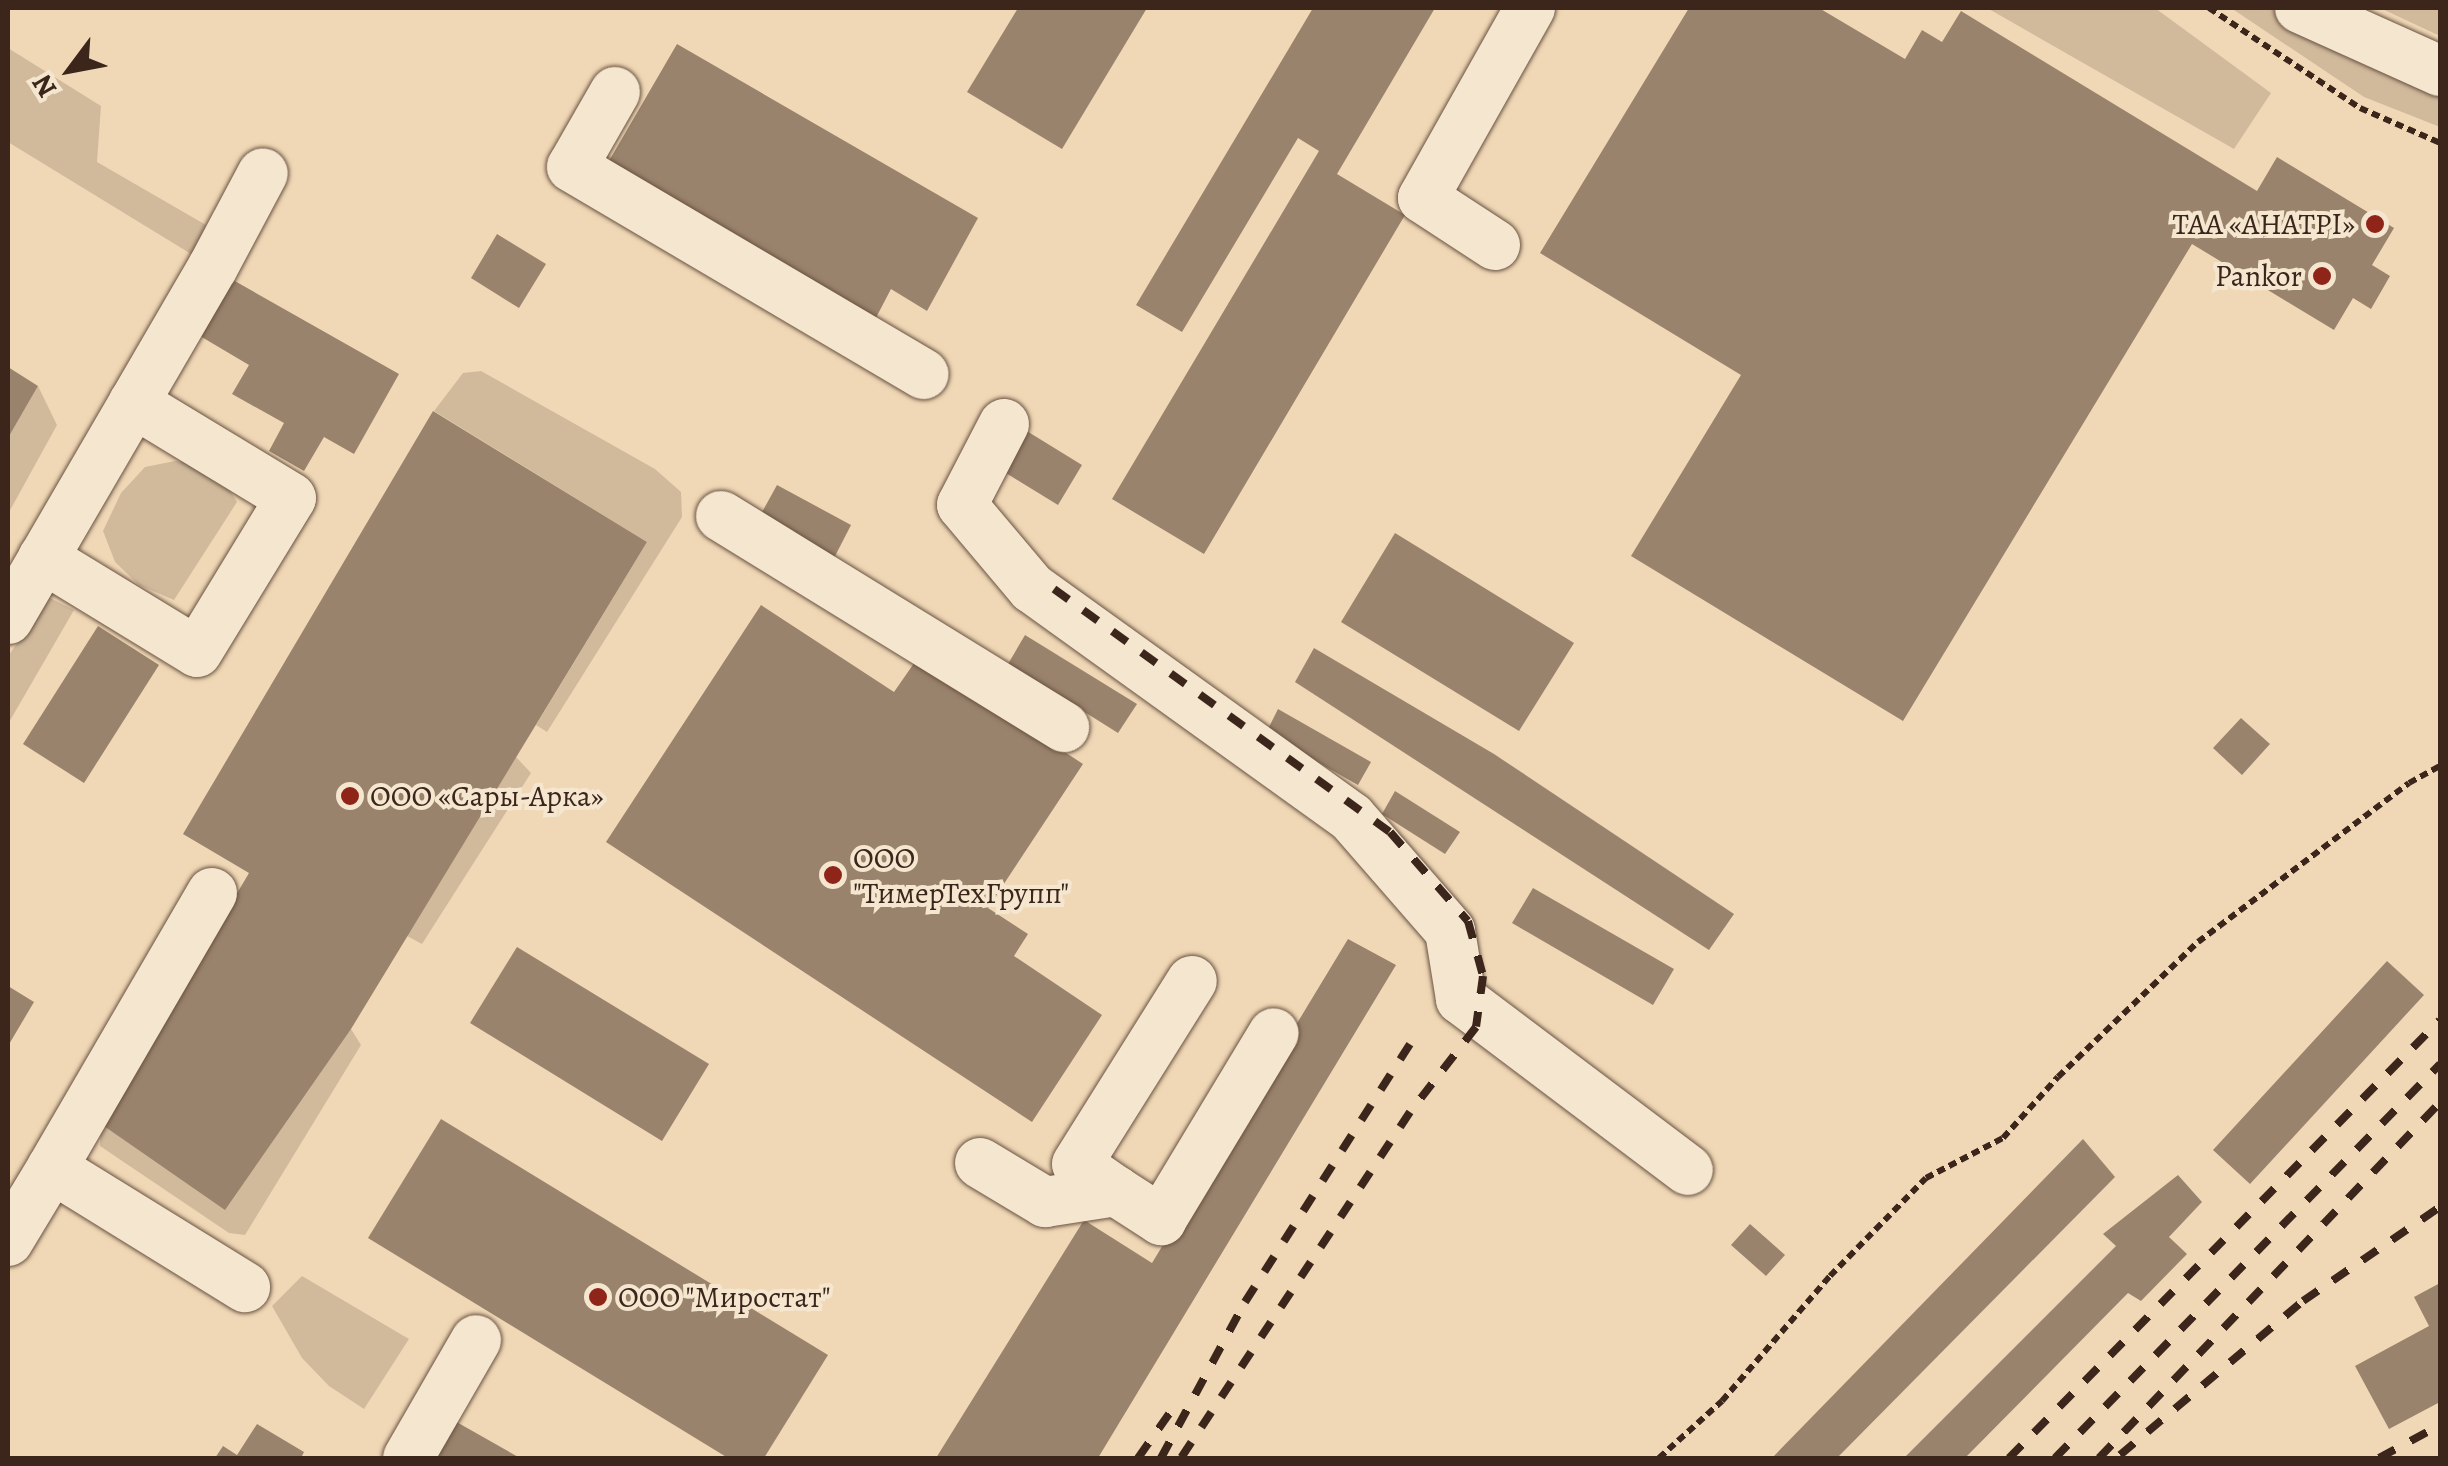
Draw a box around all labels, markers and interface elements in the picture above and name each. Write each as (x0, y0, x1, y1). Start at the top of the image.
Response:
north arrow (20, 20, 120, 120)
text: N (23, 67, 66, 105)
place label: ТАА «АНАТРI» (2172, 206, 2355, 242)
marker: ТАА «АНАТРI» (2364, 213, 2386, 235)
place label: Pankor (2215, 258, 2302, 294)
marker: Pankor (2311, 265, 2333, 287)
place label: ООО «Сары-Арка» (370, 778, 604, 814)
marker: ООО «Сары-Арка» (339, 785, 361, 807)
place label: ООО "ТимерТехГрупп" (853, 840, 1069, 910)
marker: ООО "ТимерТехГрупп" (822, 864, 844, 886)
place label: ООО "Миростат" (618, 1279, 831, 1315)
marker: ООО "Миростат" (587, 1286, 609, 1308)

